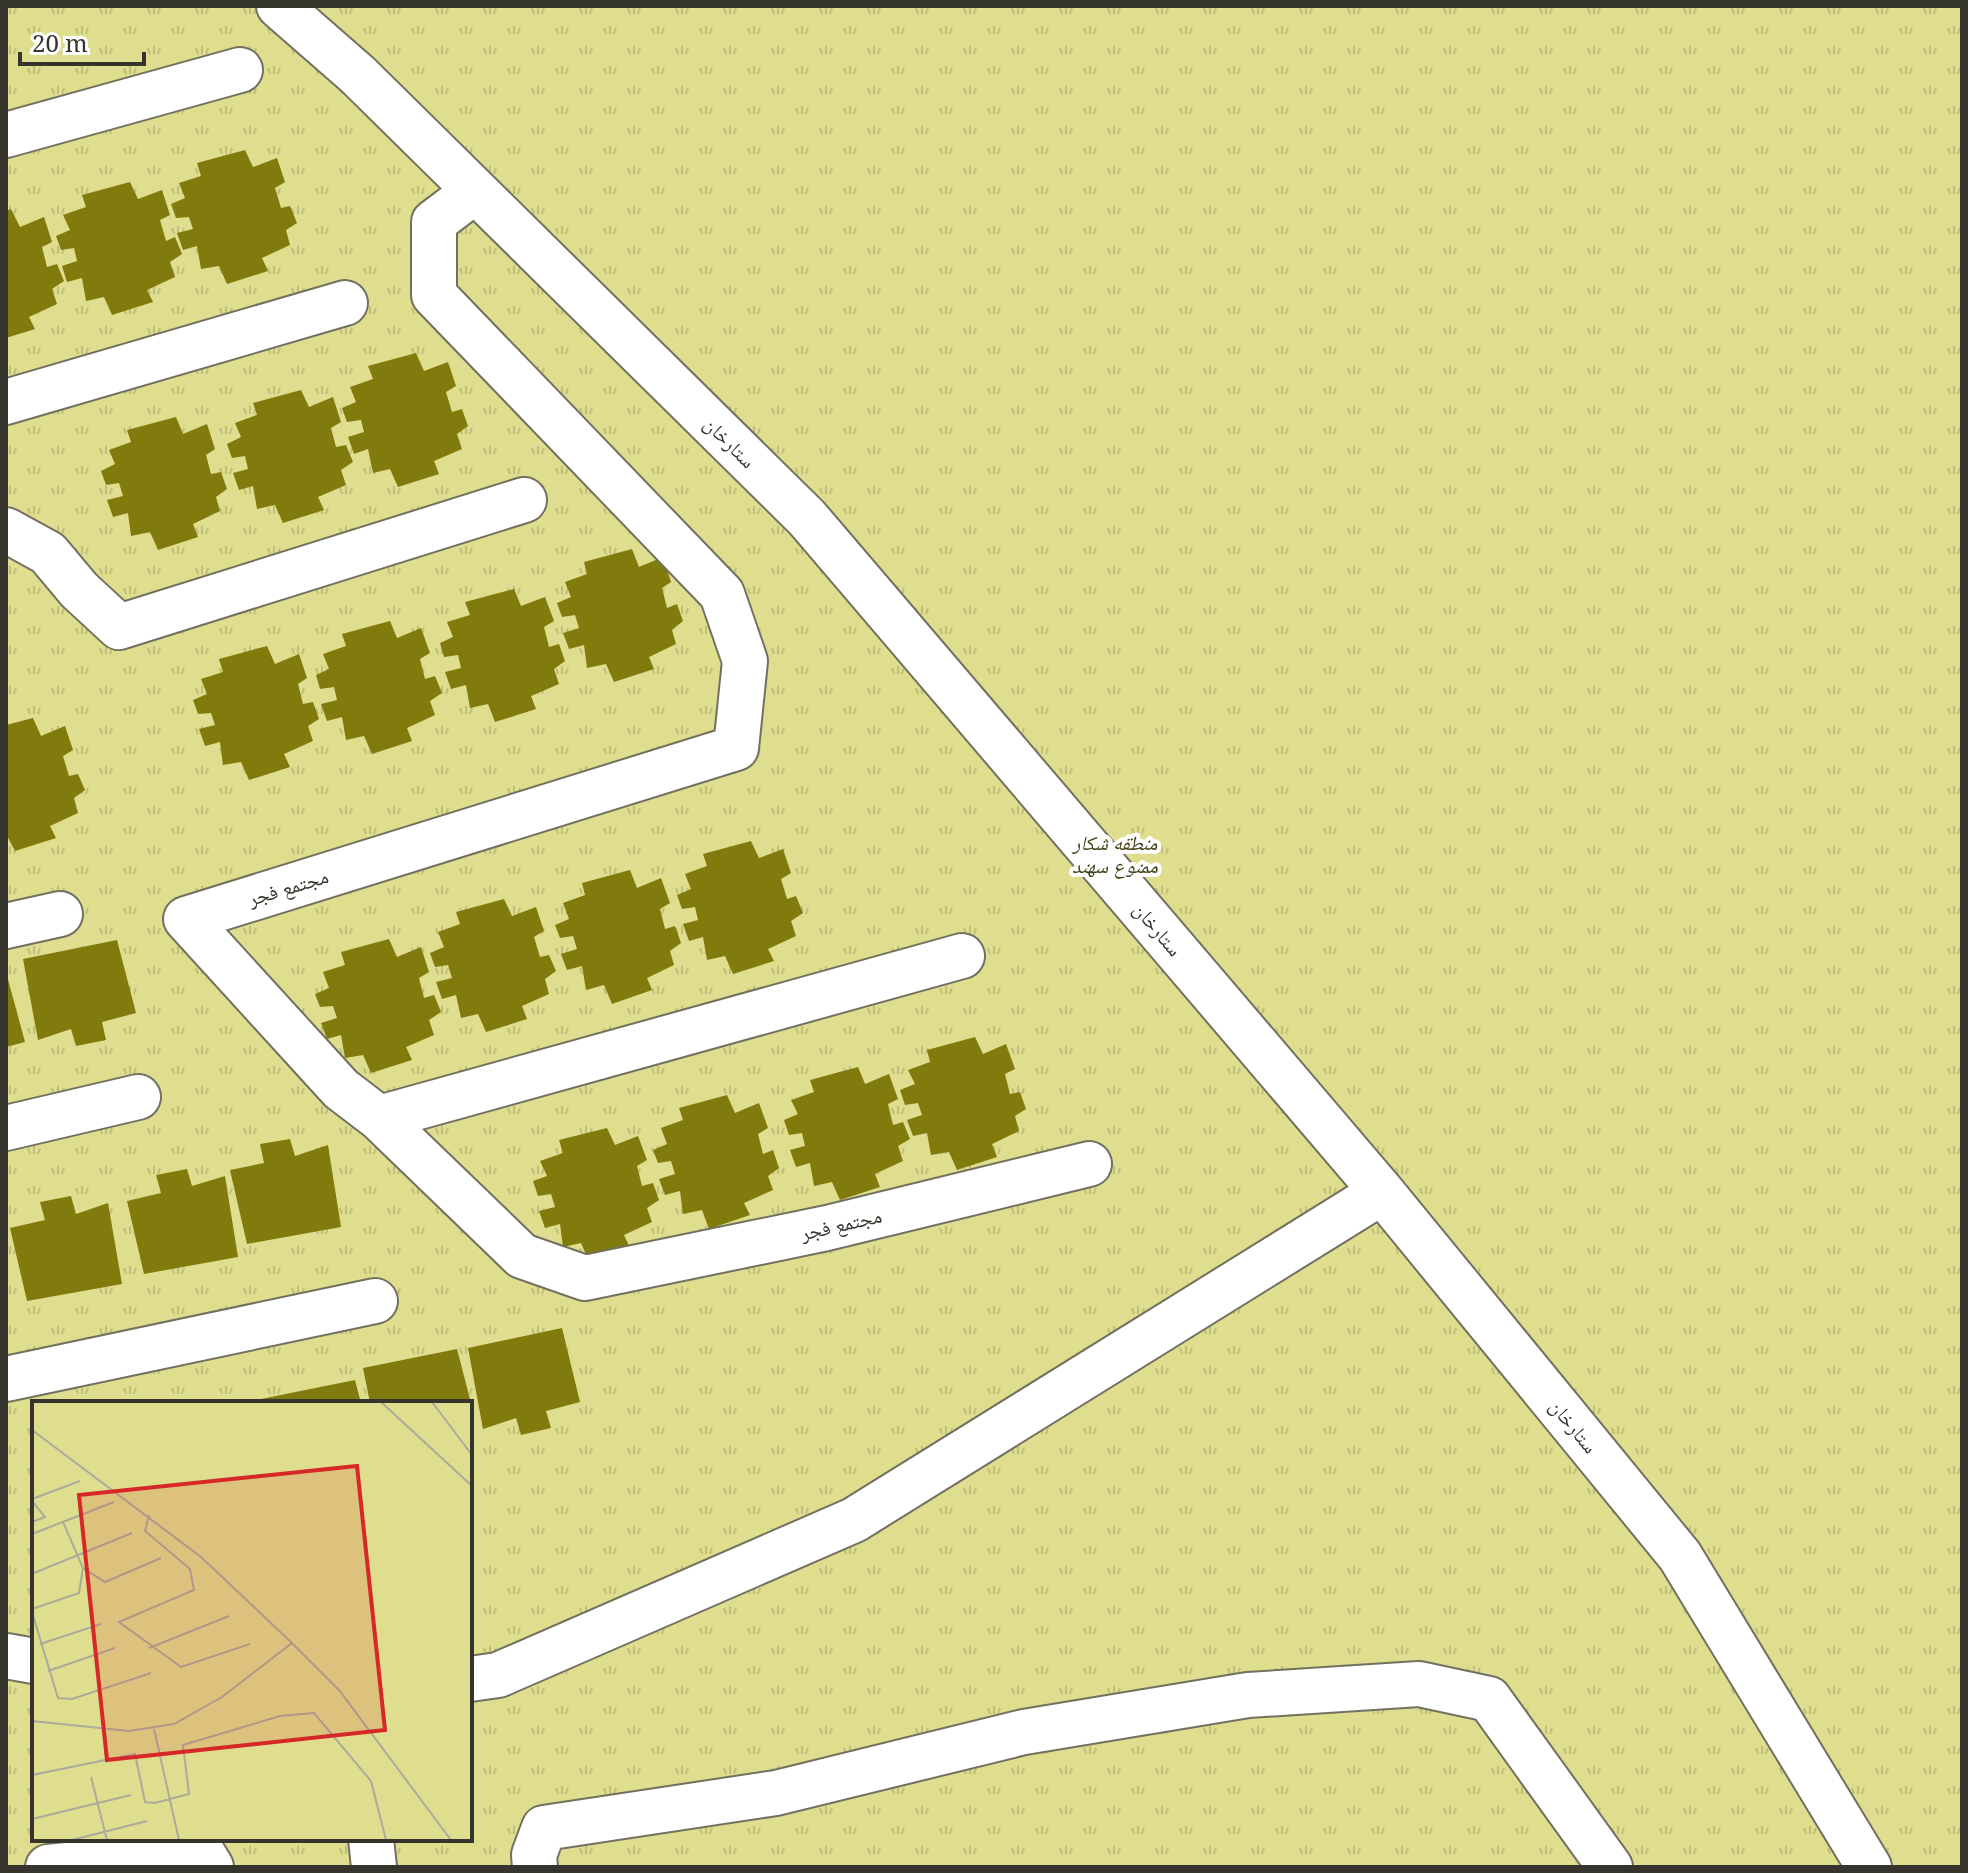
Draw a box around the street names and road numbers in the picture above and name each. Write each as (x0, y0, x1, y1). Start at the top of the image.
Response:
street label: ستارخان (698, 410, 762, 474)
street label: مجتمع فجر (244, 862, 331, 912)
street label: ستارخان (1128, 896, 1188, 962)
street label: مجتمع فجر (797, 1202, 884, 1247)
street label: ستارخان (1544, 1393, 1604, 1459)

